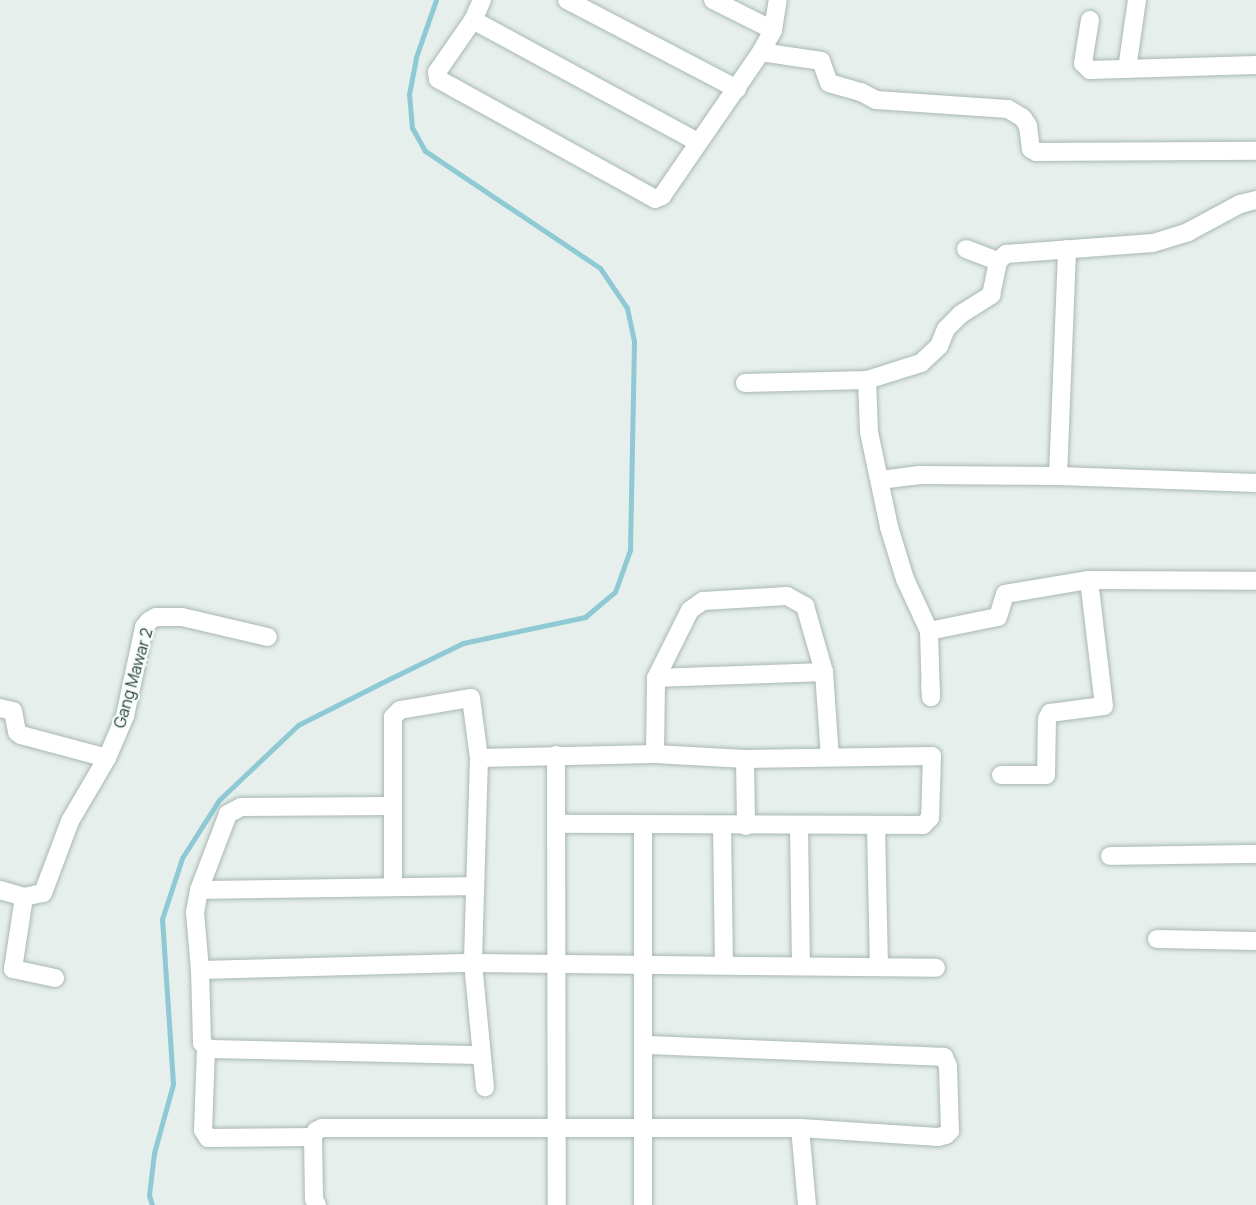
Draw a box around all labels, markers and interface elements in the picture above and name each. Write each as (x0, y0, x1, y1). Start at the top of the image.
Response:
street label: Gang Mawar 2 (110, 626, 156, 730)

